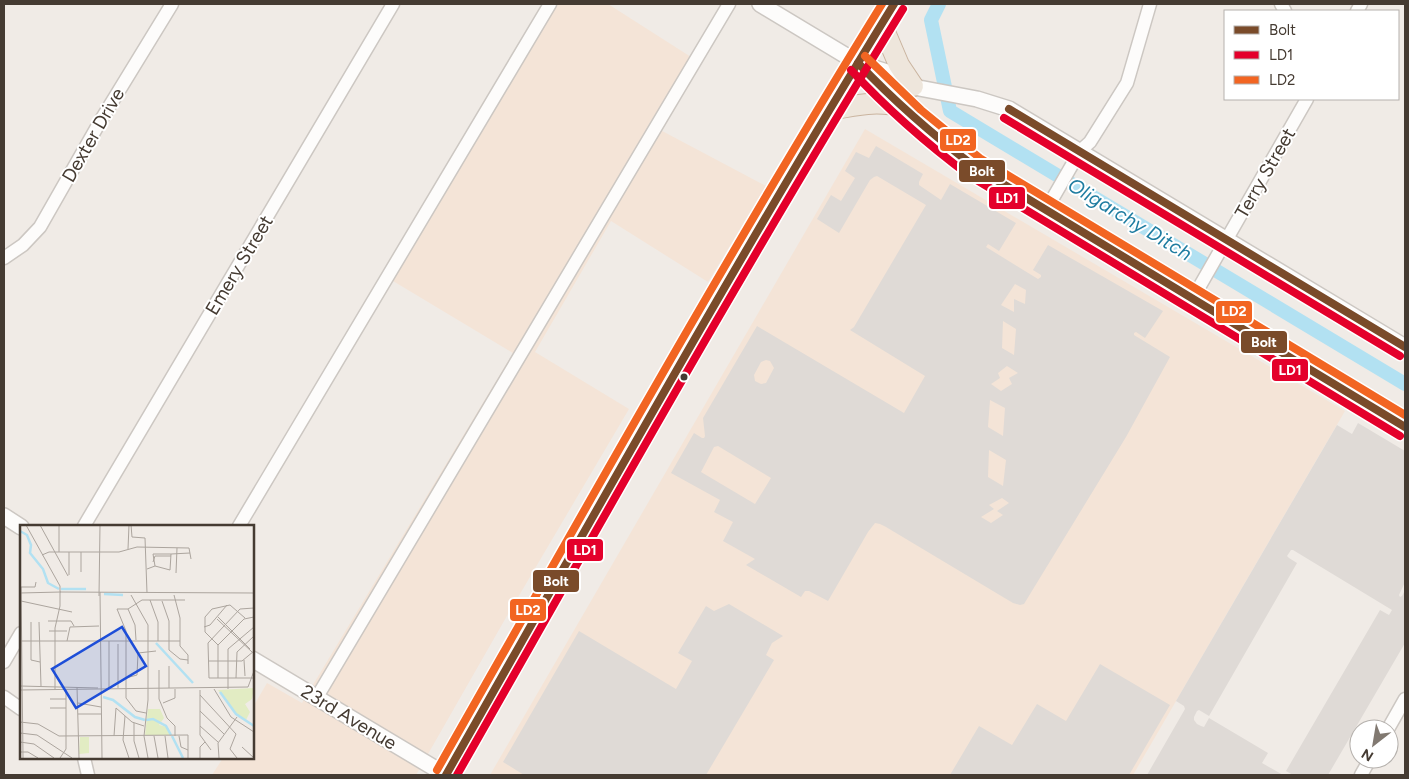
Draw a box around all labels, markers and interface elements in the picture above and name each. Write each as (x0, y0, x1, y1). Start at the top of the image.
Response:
legend (1224, 10, 1399, 100)
text: Bolt (1269, 21, 1296, 39)
text: LD1 (1269, 46, 1293, 64)
text: LD2 (1269, 71, 1296, 89)
street label: Dexter Drive (57, 84, 129, 186)
street label: Terry Street (1230, 124, 1300, 222)
line badge: LD2 (939, 128, 977, 152)
text: LD2 (945, 132, 971, 149)
line badge: Bolt (958, 159, 1006, 183)
text: Bolt (969, 163, 995, 180)
water label: Oligarchy Ditch (1064, 173, 1196, 265)
line badge: LD1 (988, 186, 1026, 210)
text: LD1 (995, 190, 1019, 207)
street label: Emery Street (200, 211, 278, 319)
line badge: LD2 (1215, 300, 1253, 324)
text: LD2 (1221, 303, 1247, 320)
line badge: Bolt (1240, 330, 1288, 354)
text: Bolt (1251, 334, 1277, 351)
line badge: LD1 (1271, 358, 1309, 382)
text: LD1 (1278, 362, 1302, 379)
unlabelled marker (679, 372, 689, 382)
inset map (20, 525, 254, 759)
line badge: LD1 (566, 538, 604, 562)
text: LD1 (573, 542, 597, 559)
line badge: Bolt (532, 569, 580, 593)
text: Bolt (543, 573, 569, 590)
line badge: LD2 (509, 598, 547, 622)
text: LD2 (515, 602, 541, 619)
street label: 23rd Avenue (297, 679, 401, 755)
north arrow (1349, 719, 1399, 769)
text: N (1359, 745, 1377, 765)

